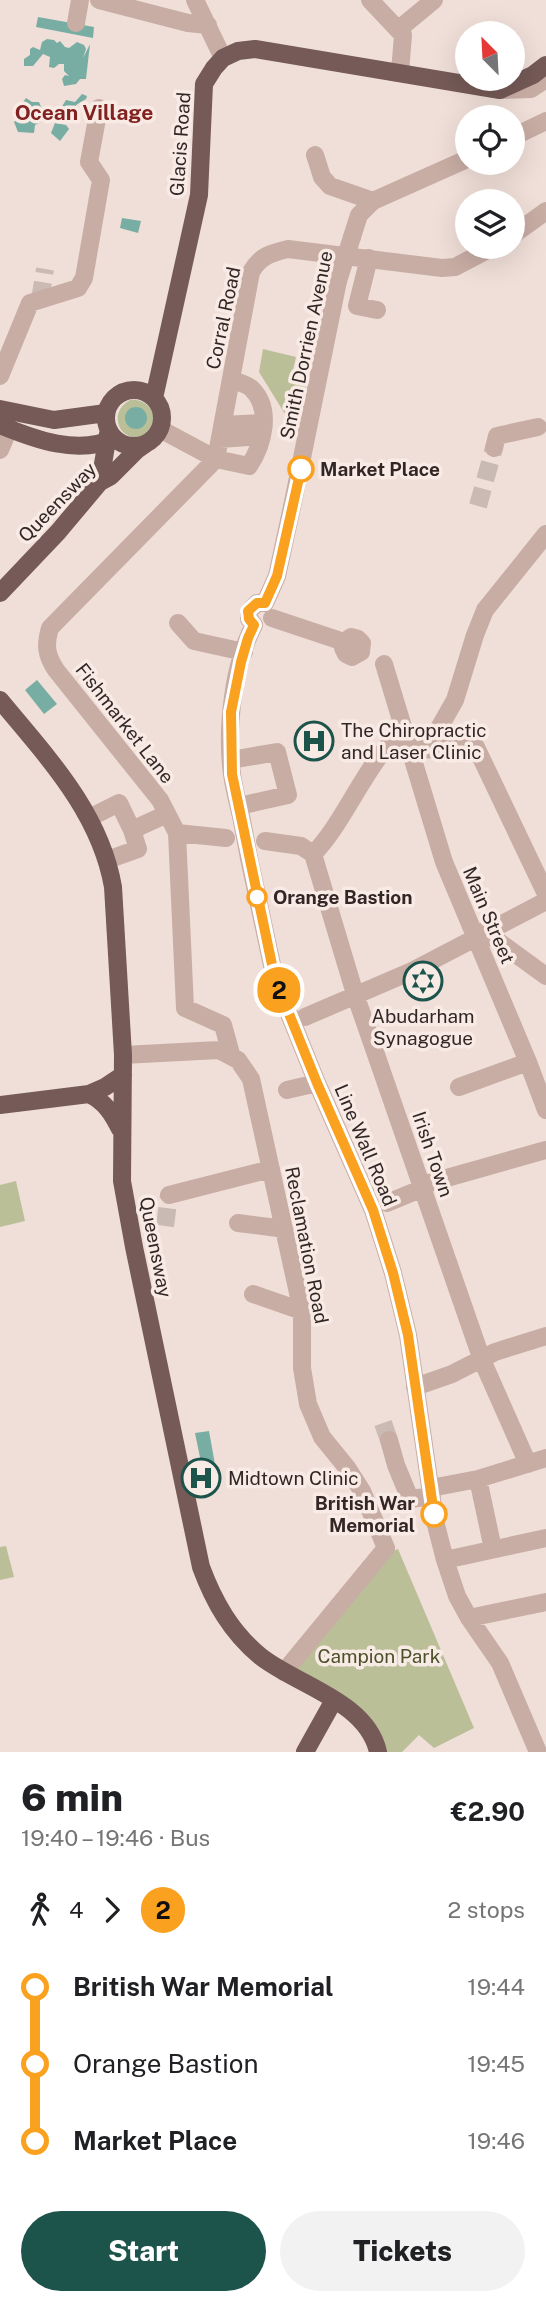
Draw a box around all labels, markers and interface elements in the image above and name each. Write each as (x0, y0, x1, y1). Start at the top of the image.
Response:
north arrow (455, 21, 525, 91)
map controls (455, 21, 525, 259)
street label: Glacis Road (165, 91, 195, 197)
district label: Ocean Village (15, 100, 153, 125)
button: locate (455, 105, 525, 175)
button: layers (455, 189, 525, 259)
street label: Smith Dorrien Avenue (275, 249, 337, 441)
street label: Corral Road (201, 265, 245, 371)
marker: Market Place (288, 456, 314, 482)
street label: Queensway (14, 458, 100, 546)
place label: Market Place (320, 458, 440, 480)
street label: Fishmarket Lane (71, 659, 179, 787)
place label: The Chiropractic and Laser Clinic (341, 719, 487, 763)
hospital icon: The Chiropractic and Laser Clinic (293, 720, 335, 762)
street label: Main Street (459, 863, 519, 967)
place label: Orange Bastion (273, 886, 413, 908)
marker: Orange Bastion (247, 887, 267, 907)
synagogue icon: Abudarham Synagogue (402, 960, 444, 1002)
line badge: 2 (256, 967, 302, 1013)
text: 2 (271, 976, 287, 1004)
place label: Abudarham Synagogue (372, 1005, 474, 1049)
street label: Line Wall Road (330, 1081, 402, 1209)
street label: Irish Town (408, 1108, 458, 1200)
street label: Reclamation Road (281, 1165, 333, 1325)
street label: Queensway (135, 1195, 177, 1299)
hospital icon: Midtown Clinic (180, 1457, 222, 1499)
place label: Midtown Clinic (228, 1467, 359, 1489)
place label: British War Memorial (315, 1492, 415, 1536)
marker: British War Memorial (421, 1501, 447, 1527)
park label: Campion Park (318, 1645, 441, 1667)
text: 6 min (21, 1775, 123, 1820)
text: €2.90 (451, 1796, 525, 1827)
text: 19:40 – 19:46 · Bus (21, 1824, 210, 1851)
icon: walk (21, 1891, 59, 1929)
icon: forward (93, 1891, 131, 1929)
text: 4 (69, 1896, 83, 1923)
text: 2 (155, 1896, 171, 1924)
text: 2 stops (447, 1896, 525, 1923)
text: British War Memorial (73, 1971, 334, 2002)
text: 19:44 (467, 1973, 525, 2000)
text: Orange Bastion (73, 2048, 258, 2079)
text: 19:45 (467, 2050, 525, 2077)
text: Market Place (73, 2125, 237, 2156)
text: 19:46 (467, 2127, 525, 2154)
button: Start (21, 2211, 266, 2291)
button: Tickets (280, 2211, 525, 2291)

